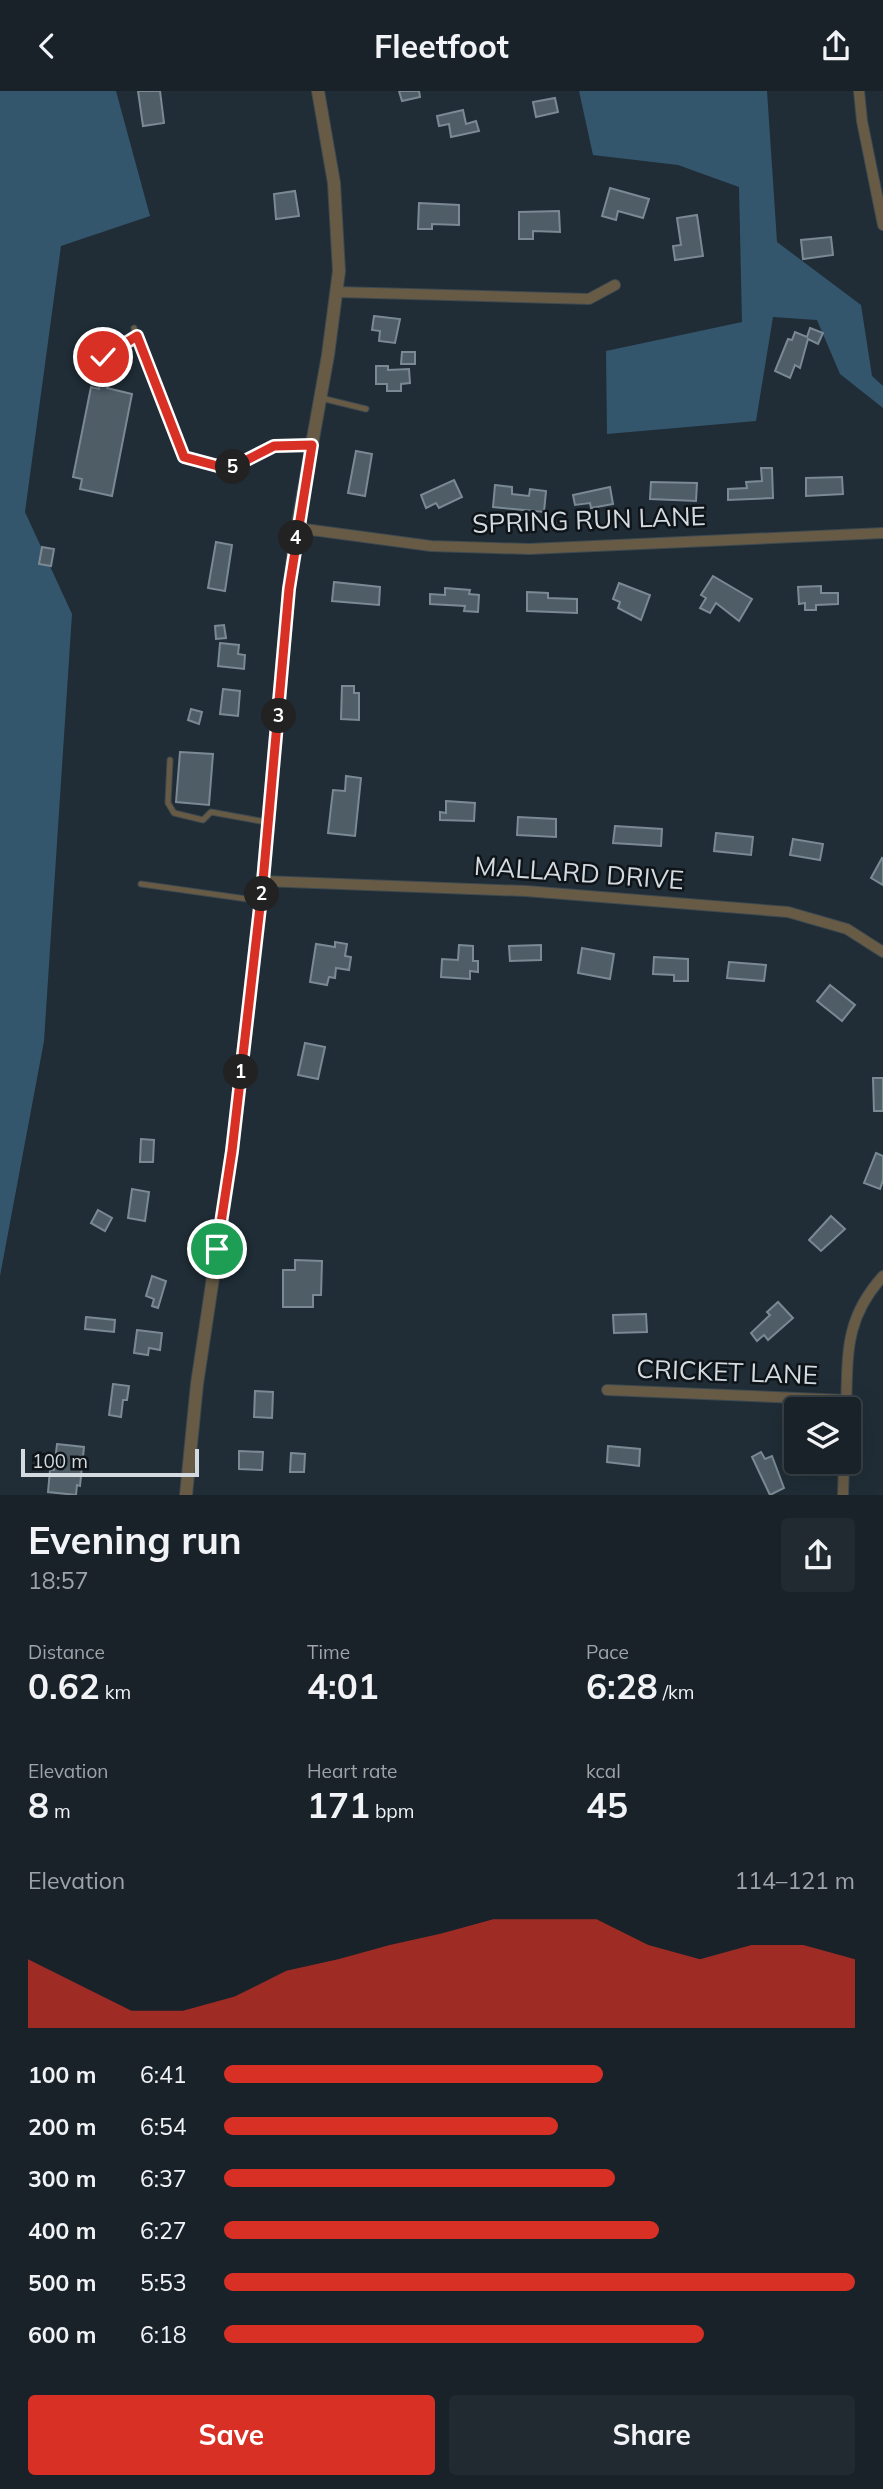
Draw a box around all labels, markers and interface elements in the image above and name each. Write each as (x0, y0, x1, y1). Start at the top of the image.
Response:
text: Fleetfoot (374, 26, 509, 66)
icon: back (28, 27, 66, 65)
icon: share (817, 27, 855, 65)
pin (73, 327, 133, 387)
icon: check (84, 338, 122, 376)
pin: 5 (216, 449, 250, 485)
text: 5 (227, 454, 238, 478)
street label: SPRING RUN LANE (472, 499, 706, 540)
pin: 4 (278, 521, 314, 555)
text: 4 (290, 525, 301, 549)
pin: 3 (262, 699, 296, 733)
text: 3 (273, 703, 284, 727)
street label: MALLARD DRIVE (473, 849, 685, 896)
pin: 2 (244, 877, 280, 911)
text: 2 (256, 881, 267, 905)
pin: 1 (224, 1055, 258, 1089)
text: 1 (235, 1059, 246, 1083)
pin (187, 1219, 247, 1279)
icon: arrive (198, 1230, 236, 1268)
street label: CRICKET LANE (636, 1352, 818, 1391)
map controls (784, 1397, 861, 1474)
button: layers (784, 1397, 861, 1474)
scale bar (21, 1446, 200, 1478)
text: 100 m (32, 1449, 88, 1473)
text: Evening run (28, 1516, 242, 1564)
button: share (781, 1518, 855, 1592)
text: 18:57 (28, 1566, 88, 1595)
text: Distance (28, 1640, 105, 1664)
text: Time (307, 1640, 350, 1664)
text: Pace (586, 1640, 629, 1664)
text: 0.62 (28, 1664, 100, 1708)
text: 4:01 (307, 1664, 379, 1708)
text: 6:28 (586, 1664, 658, 1708)
text: km (100, 1680, 131, 1704)
text: /km (658, 1680, 695, 1704)
text: Elevation (28, 1759, 108, 1783)
text: Heart rate (307, 1759, 397, 1783)
text: kcal (586, 1759, 621, 1783)
text: 8 (28, 1783, 49, 1827)
text: 171 (307, 1783, 370, 1827)
text: 45 (586, 1783, 628, 1827)
text: m (49, 1799, 71, 1823)
text: bpm (370, 1799, 414, 1823)
text: Elevation (28, 1866, 125, 1895)
text: 114–121 m (734, 1866, 855, 1895)
text: 100 m (28, 2060, 96, 2089)
text: 6:41 (140, 2060, 187, 2089)
text: 200 m (28, 2112, 96, 2141)
text: 6:54 (140, 2112, 187, 2141)
text: 300 m (28, 2164, 96, 2193)
text: 6:37 (140, 2164, 187, 2193)
text: 400 m (28, 2216, 96, 2245)
text: 6:27 (140, 2216, 187, 2245)
text: 500 m (28, 2268, 96, 2297)
text: 5:53 (140, 2268, 187, 2297)
text: 600 m (28, 2320, 96, 2349)
text: 6:18 (140, 2320, 187, 2349)
button: Save (28, 2395, 435, 2475)
button: Share (449, 2395, 855, 2475)

